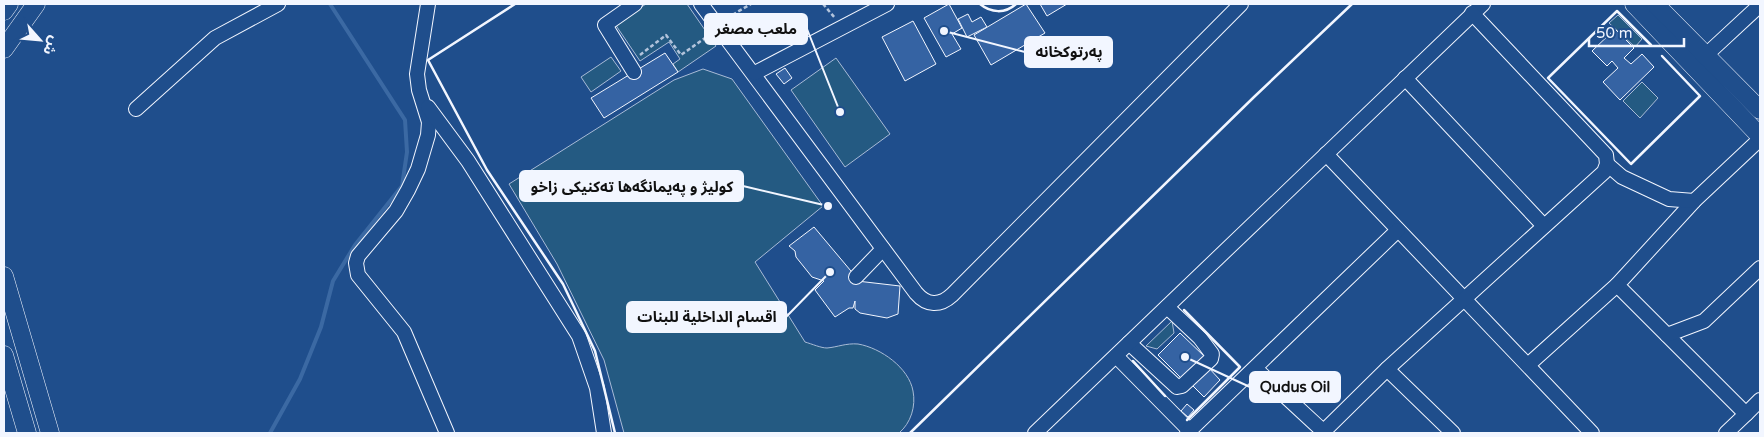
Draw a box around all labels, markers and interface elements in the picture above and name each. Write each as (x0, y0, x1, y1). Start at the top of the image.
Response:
callout: ملعب مصغر (705, 14, 807, 44)
north arrow (15, 15, 65, 65)
scale bar (1589, 15, 1684, 47)
text: ملعب مصغر (714, 20, 797, 38)
text: 50 m (1596, 24, 1633, 42)
text: ش (39, 33, 63, 58)
callout: په‌رتوكخانه‌ (1025, 37, 1112, 67)
text: په‌رتوكخانه‌ (1035, 43, 1103, 62)
callout: كوليژ و په‌يمانگه‌ها ته‌كنيكى زاخو (520, 171, 743, 201)
text: كوليژ و په‌يمانگه‌ها ته‌كنيكى زاخو (531, 178, 733, 197)
callout: اقسام الداخلیة للبنات (627, 302, 786, 332)
text: اقسام الداخلیة للبنات (637, 308, 777, 328)
callout: Qudus Oil (1250, 372, 1340, 402)
text: Qudus Oil (1260, 378, 1330, 396)

